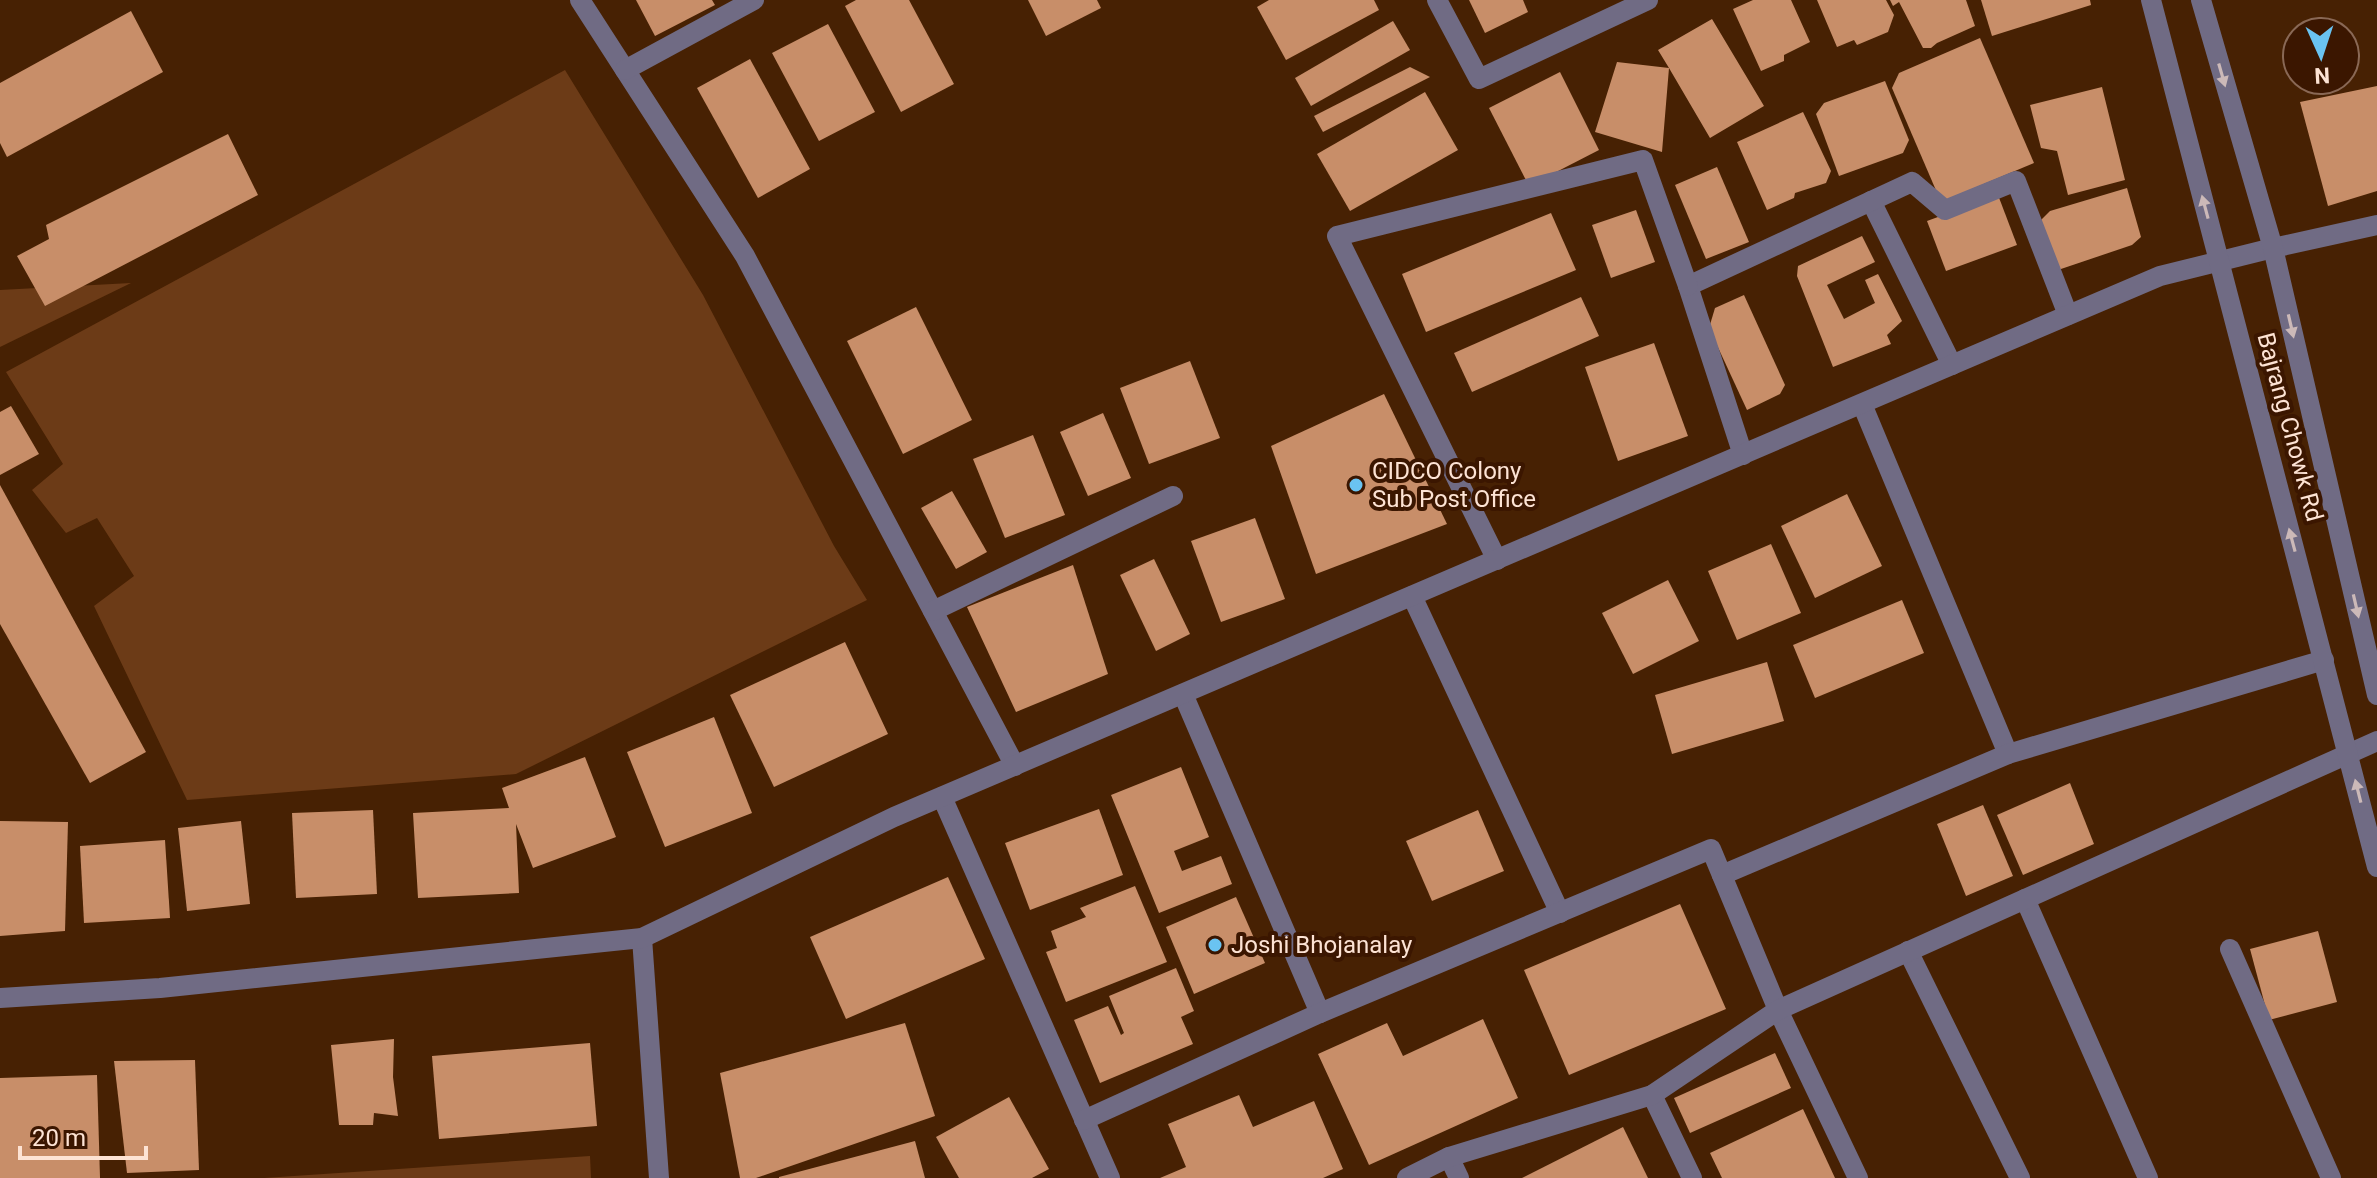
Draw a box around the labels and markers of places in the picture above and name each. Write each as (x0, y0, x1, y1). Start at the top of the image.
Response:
place label: CIDCO Colony Sub Post Office (1372, 457, 1536, 513)
marker: CIDCO Colony Sub Post Office (1347, 476, 1365, 494)
place label: Joshi Bhojanalay (1231, 931, 1413, 959)
marker: Joshi Bhojanalay (1206, 936, 1224, 954)

